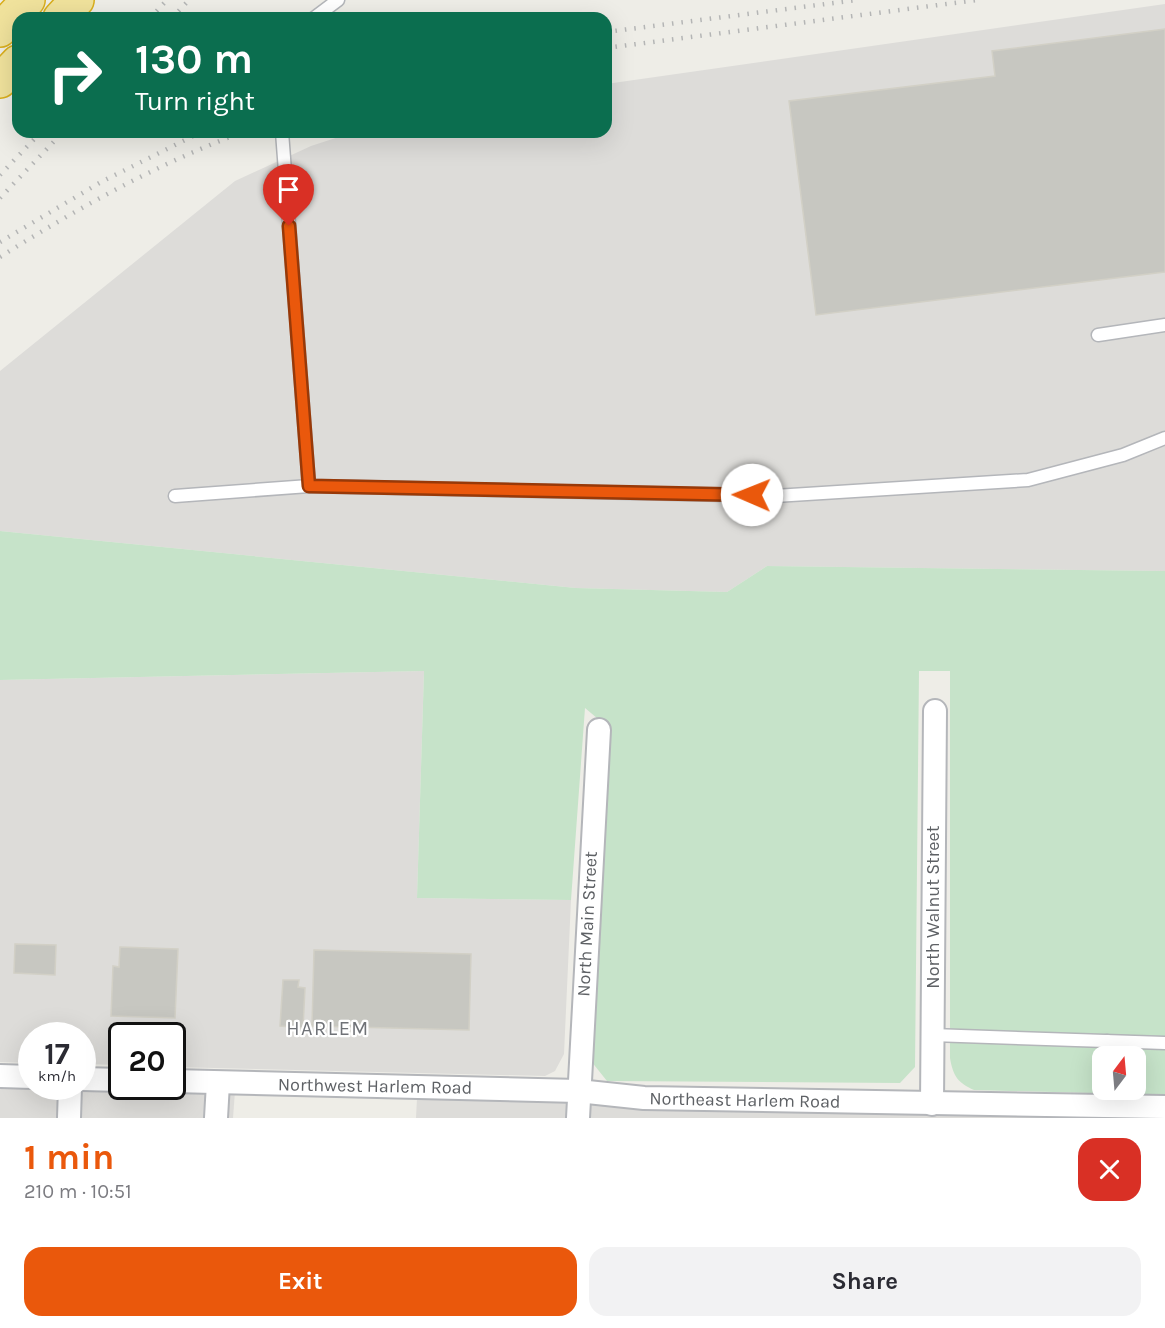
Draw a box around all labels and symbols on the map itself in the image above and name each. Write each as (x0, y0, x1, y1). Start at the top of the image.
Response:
pin (263, 164, 314, 226)
position arrow (720, 463, 784, 527)
street label: North Walnut Street (922, 825, 944, 989)
street label: North Main Street (572, 850, 602, 997)
district label: HARLEM (286, 1017, 370, 1040)
speed limit sign: 20 (108, 1022, 186, 1100)
north arrow (1092, 1046, 1146, 1100)
street label: Northwest Harlem Road (278, 1073, 472, 1099)
street label: Northeast Harlem Road (649, 1087, 841, 1113)

